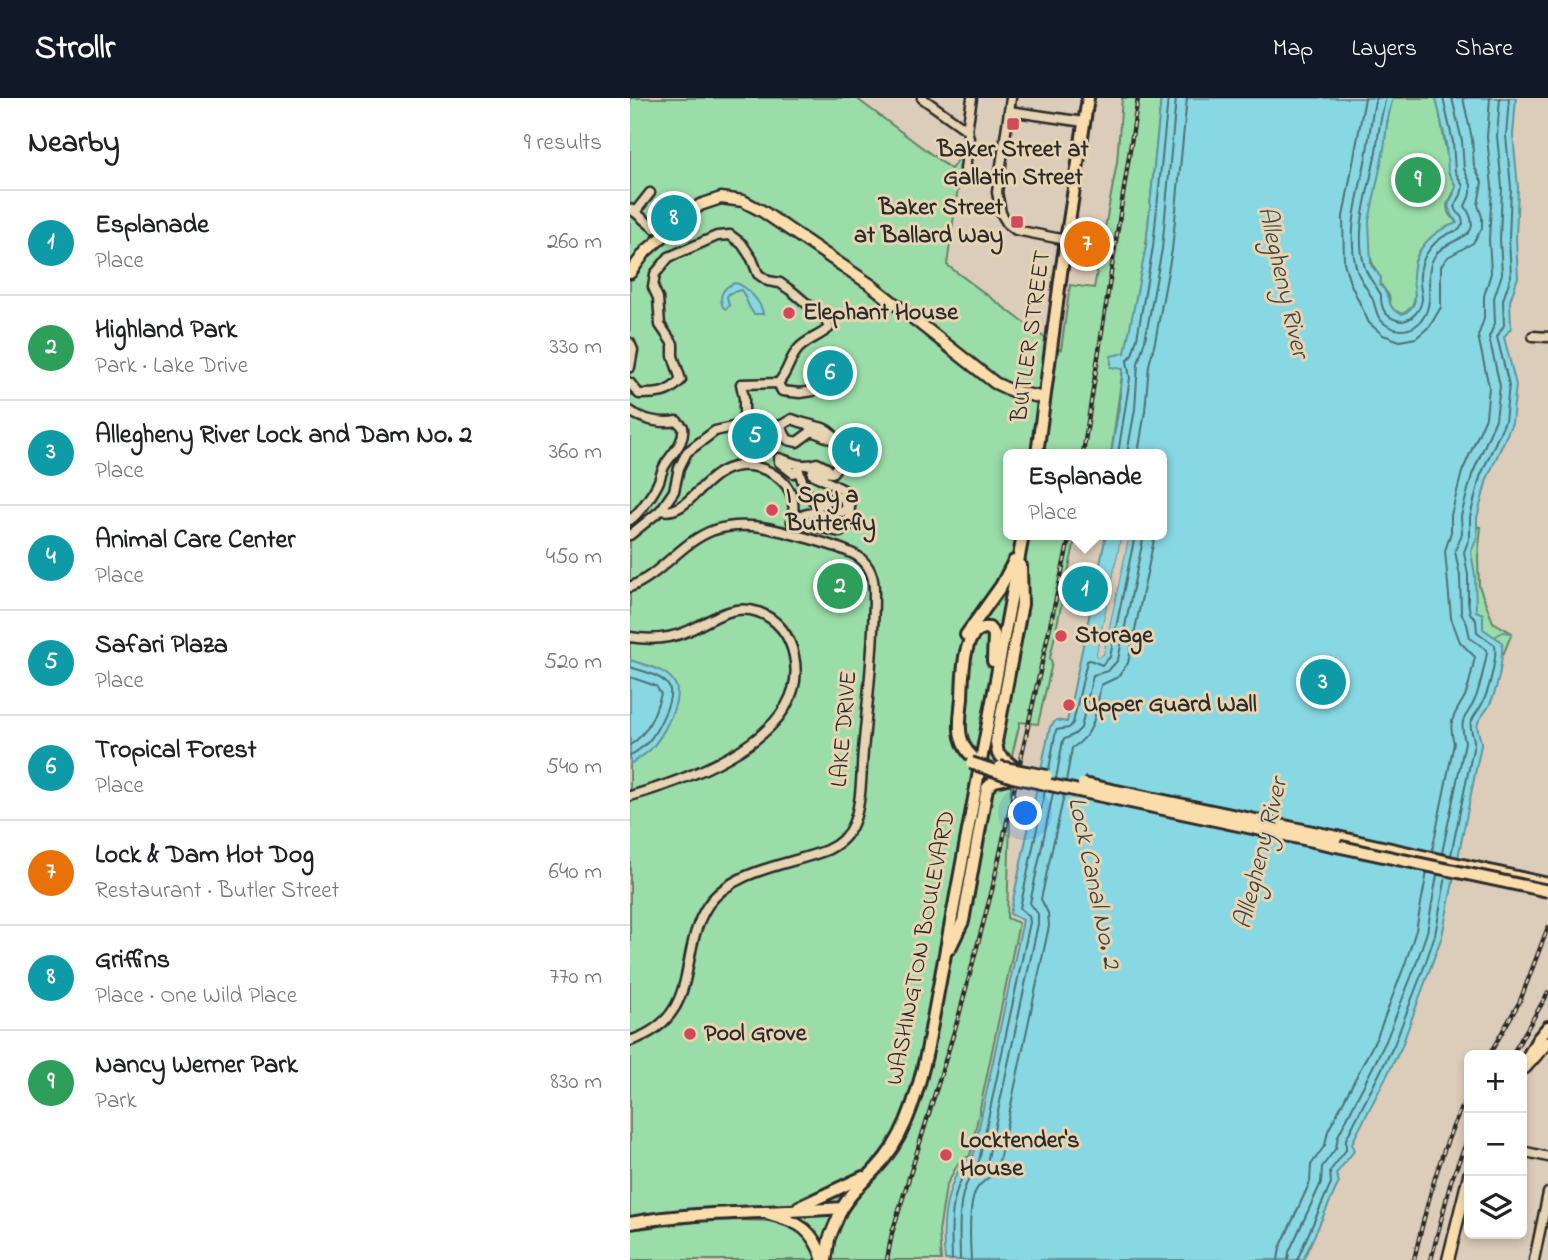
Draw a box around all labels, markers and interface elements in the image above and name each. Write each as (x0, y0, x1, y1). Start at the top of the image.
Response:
text: Strollr (35, 25, 115, 73)
text: Map (1273, 32, 1313, 67)
text: Layers (1351, 32, 1417, 67)
text: Share (1455, 32, 1513, 67)
marker: Baker Street at Gallatin Street (1005, 116, 1021, 132)
text: Nearby (28, 122, 120, 166)
text: 9 results (524, 127, 602, 160)
place label: Baker Street at Gallatin Street (936, 133, 1090, 196)
pin: 9 (1395, 154, 1441, 206)
place label: Baker Street at Ballard Way (854, 191, 1004, 255)
pin: 8 (651, 192, 697, 244)
water label: Allegheny River (1246, 202, 1319, 364)
text: Esplanade (95, 207, 209, 245)
marker: Baker Street at Ballard Way (1009, 214, 1025, 230)
pin: 7 (1064, 218, 1110, 270)
text: 1 (47, 226, 55, 259)
text: 260 m (547, 226, 602, 259)
text: Place (95, 245, 144, 278)
street label: BUTLER STREET (1002, 248, 1061, 425)
place label: Elephant House (803, 296, 959, 331)
marker: Elephant House (781, 305, 797, 321)
text: Highland Park (95, 312, 237, 350)
text: 2 (45, 331, 57, 364)
text: 330 m (549, 331, 602, 364)
pin: 6 (807, 347, 853, 399)
text: Park · Lake Drive (95, 350, 248, 383)
pin: 5 (732, 410, 778, 462)
text: Allegheny River Lock and Dam No. 2 (95, 417, 472, 455)
pin: 4 (832, 424, 878, 476)
text: 3 (46, 436, 56, 469)
text: 360 m (549, 436, 602, 469)
popup (1003, 449, 1167, 540)
text: Place (95, 455, 144, 488)
text: Esplanade (1028, 459, 1142, 497)
place label: I Spy a Butterfly (785, 479, 876, 543)
text: Place (1028, 497, 1077, 530)
marker: I Spy a Butterfly (764, 502, 780, 518)
text: Animal Care Center (95, 522, 295, 560)
text: 4 (46, 541, 56, 574)
text: 450 m (546, 541, 602, 574)
text: Place (95, 560, 144, 593)
pin: 2 (817, 560, 863, 612)
pin: 1 (1062, 563, 1108, 615)
place label: Storage (1075, 619, 1154, 655)
text: Safari Plaza (95, 627, 228, 665)
marker: Storage (1053, 628, 1069, 644)
text: 5 (44, 646, 58, 679)
text: 520 m (544, 646, 602, 679)
pin: 3 (1300, 656, 1346, 708)
text: Place (95, 665, 144, 698)
street label: LAKE DRIVE (822, 669, 868, 789)
place label: Upper Guard Wall (1083, 688, 1257, 723)
marker: Upper Guard Wall (1061, 697, 1077, 713)
text: Tropical Forest (95, 732, 256, 770)
text: 6 (46, 751, 56, 784)
text: 540 m (546, 751, 602, 784)
text: Place (95, 770, 144, 803)
water label: Allegheny River (1225, 772, 1300, 934)
water label: Lock Canal No. 2 (1056, 794, 1130, 974)
your location (1008, 796, 1042, 830)
street label: WASHINGTON BOULEVARD (878, 808, 966, 1088)
text: Lock & Dam Hot Dog (95, 837, 314, 875)
text: 7 (46, 856, 56, 889)
text: 640 m (549, 856, 602, 889)
text: Restaurant · Butler Street (95, 875, 339, 908)
text: Griffins (95, 942, 170, 980)
text: 8 (47, 961, 55, 994)
text: 770 m (550, 961, 602, 994)
text: Place · One Wild Place (95, 980, 297, 1013)
place label: Pool Grove (704, 1017, 808, 1052)
marker: Pool Grove (682, 1026, 698, 1042)
text: Nancy Werner Park (95, 1047, 298, 1085)
map controls (1464, 1050, 1527, 1239)
button: + (1464, 1050, 1527, 1113)
text: 9 (48, 1066, 54, 1099)
text: 830 m (550, 1066, 602, 1099)
text: Park (95, 1085, 137, 1118)
button: − (1464, 1113, 1527, 1176)
place label: Locktender's House (960, 1124, 1080, 1187)
marker: Locktender's House (938, 1147, 954, 1163)
button: layers (1464, 1176, 1527, 1239)

